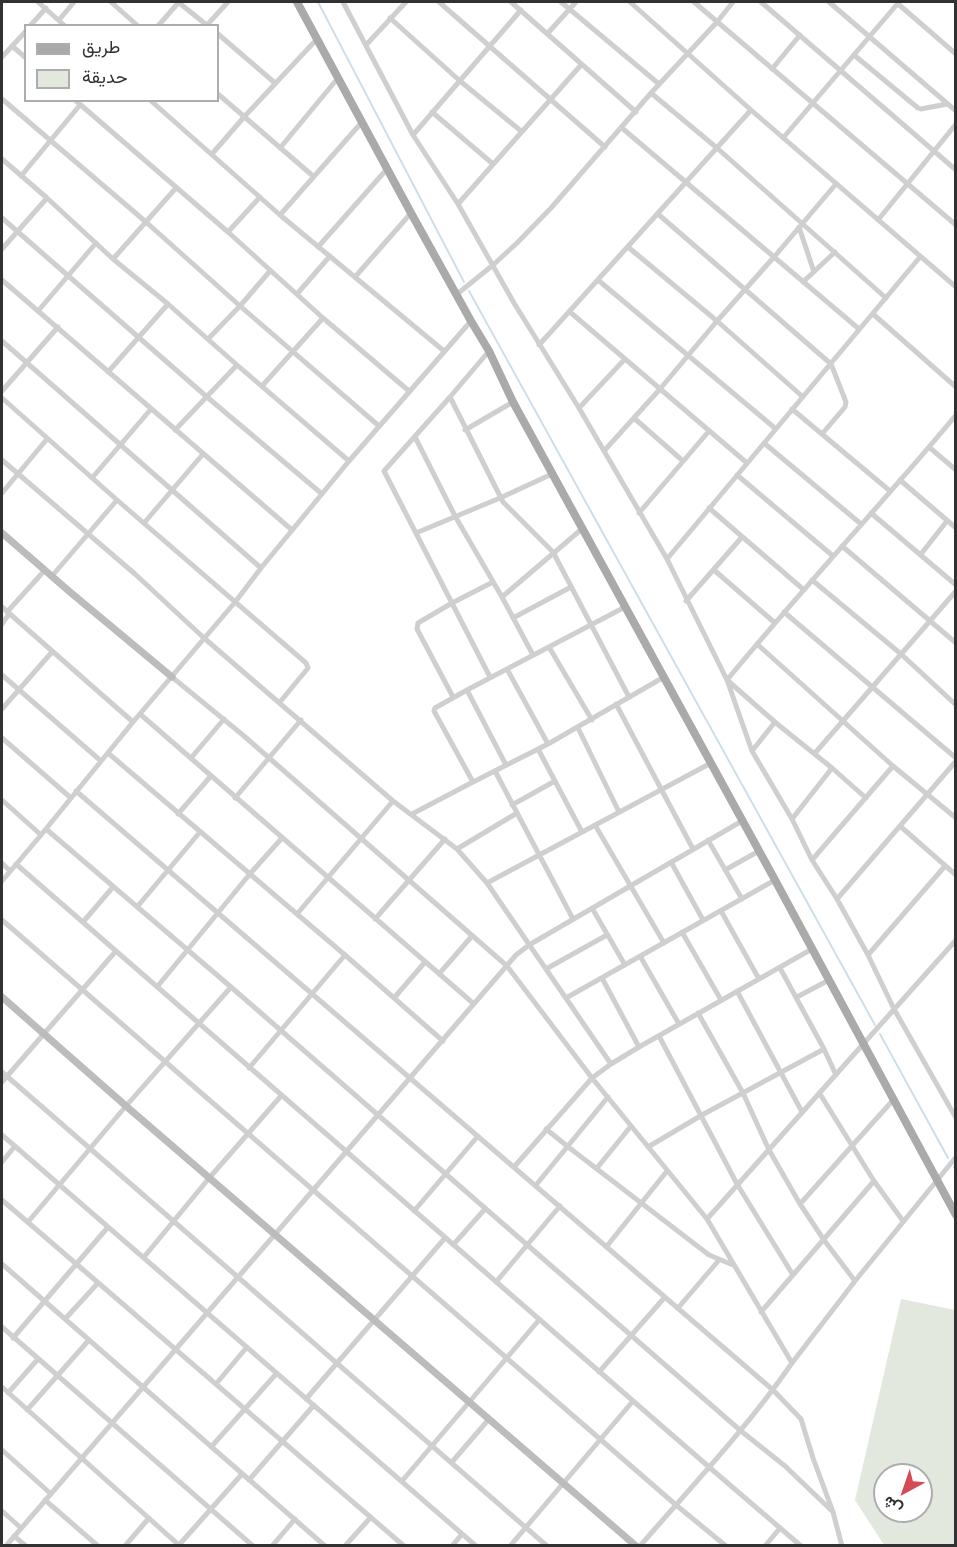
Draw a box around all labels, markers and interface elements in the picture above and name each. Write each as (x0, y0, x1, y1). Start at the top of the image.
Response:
legend (24, 24, 219, 102)
text: طريق (82, 36, 120, 57)
text: حديقة (82, 66, 128, 87)
north arrow (873, 1463, 933, 1523)
text: ش (879, 1492, 906, 1519)

